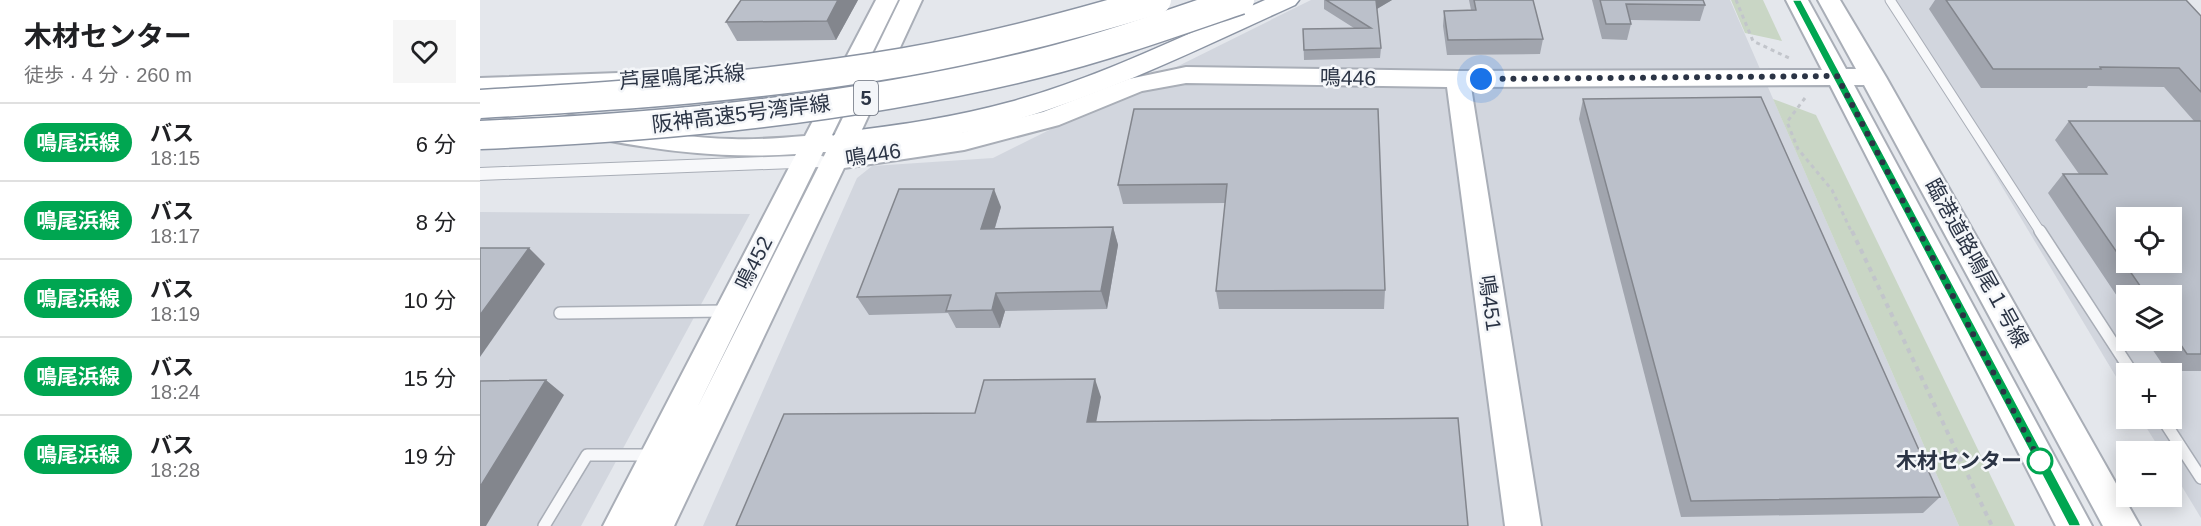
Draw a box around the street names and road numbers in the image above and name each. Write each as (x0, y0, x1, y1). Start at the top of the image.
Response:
street label: 芦屋鳴尾浜線 (618, 61, 746, 92)
street label: 鳴446 (1320, 66, 1376, 89)
road number: 5 (854, 81, 878, 115)
street label: 阪神高速5号湾岸線 (650, 91, 832, 136)
street label: 鳴446 (843, 139, 902, 170)
street label: 臨港道路鳴尾１号線 (1922, 175, 2033, 351)
street label: 鳴452 (731, 233, 777, 293)
street label: 鳴451 (1475, 274, 1506, 332)

